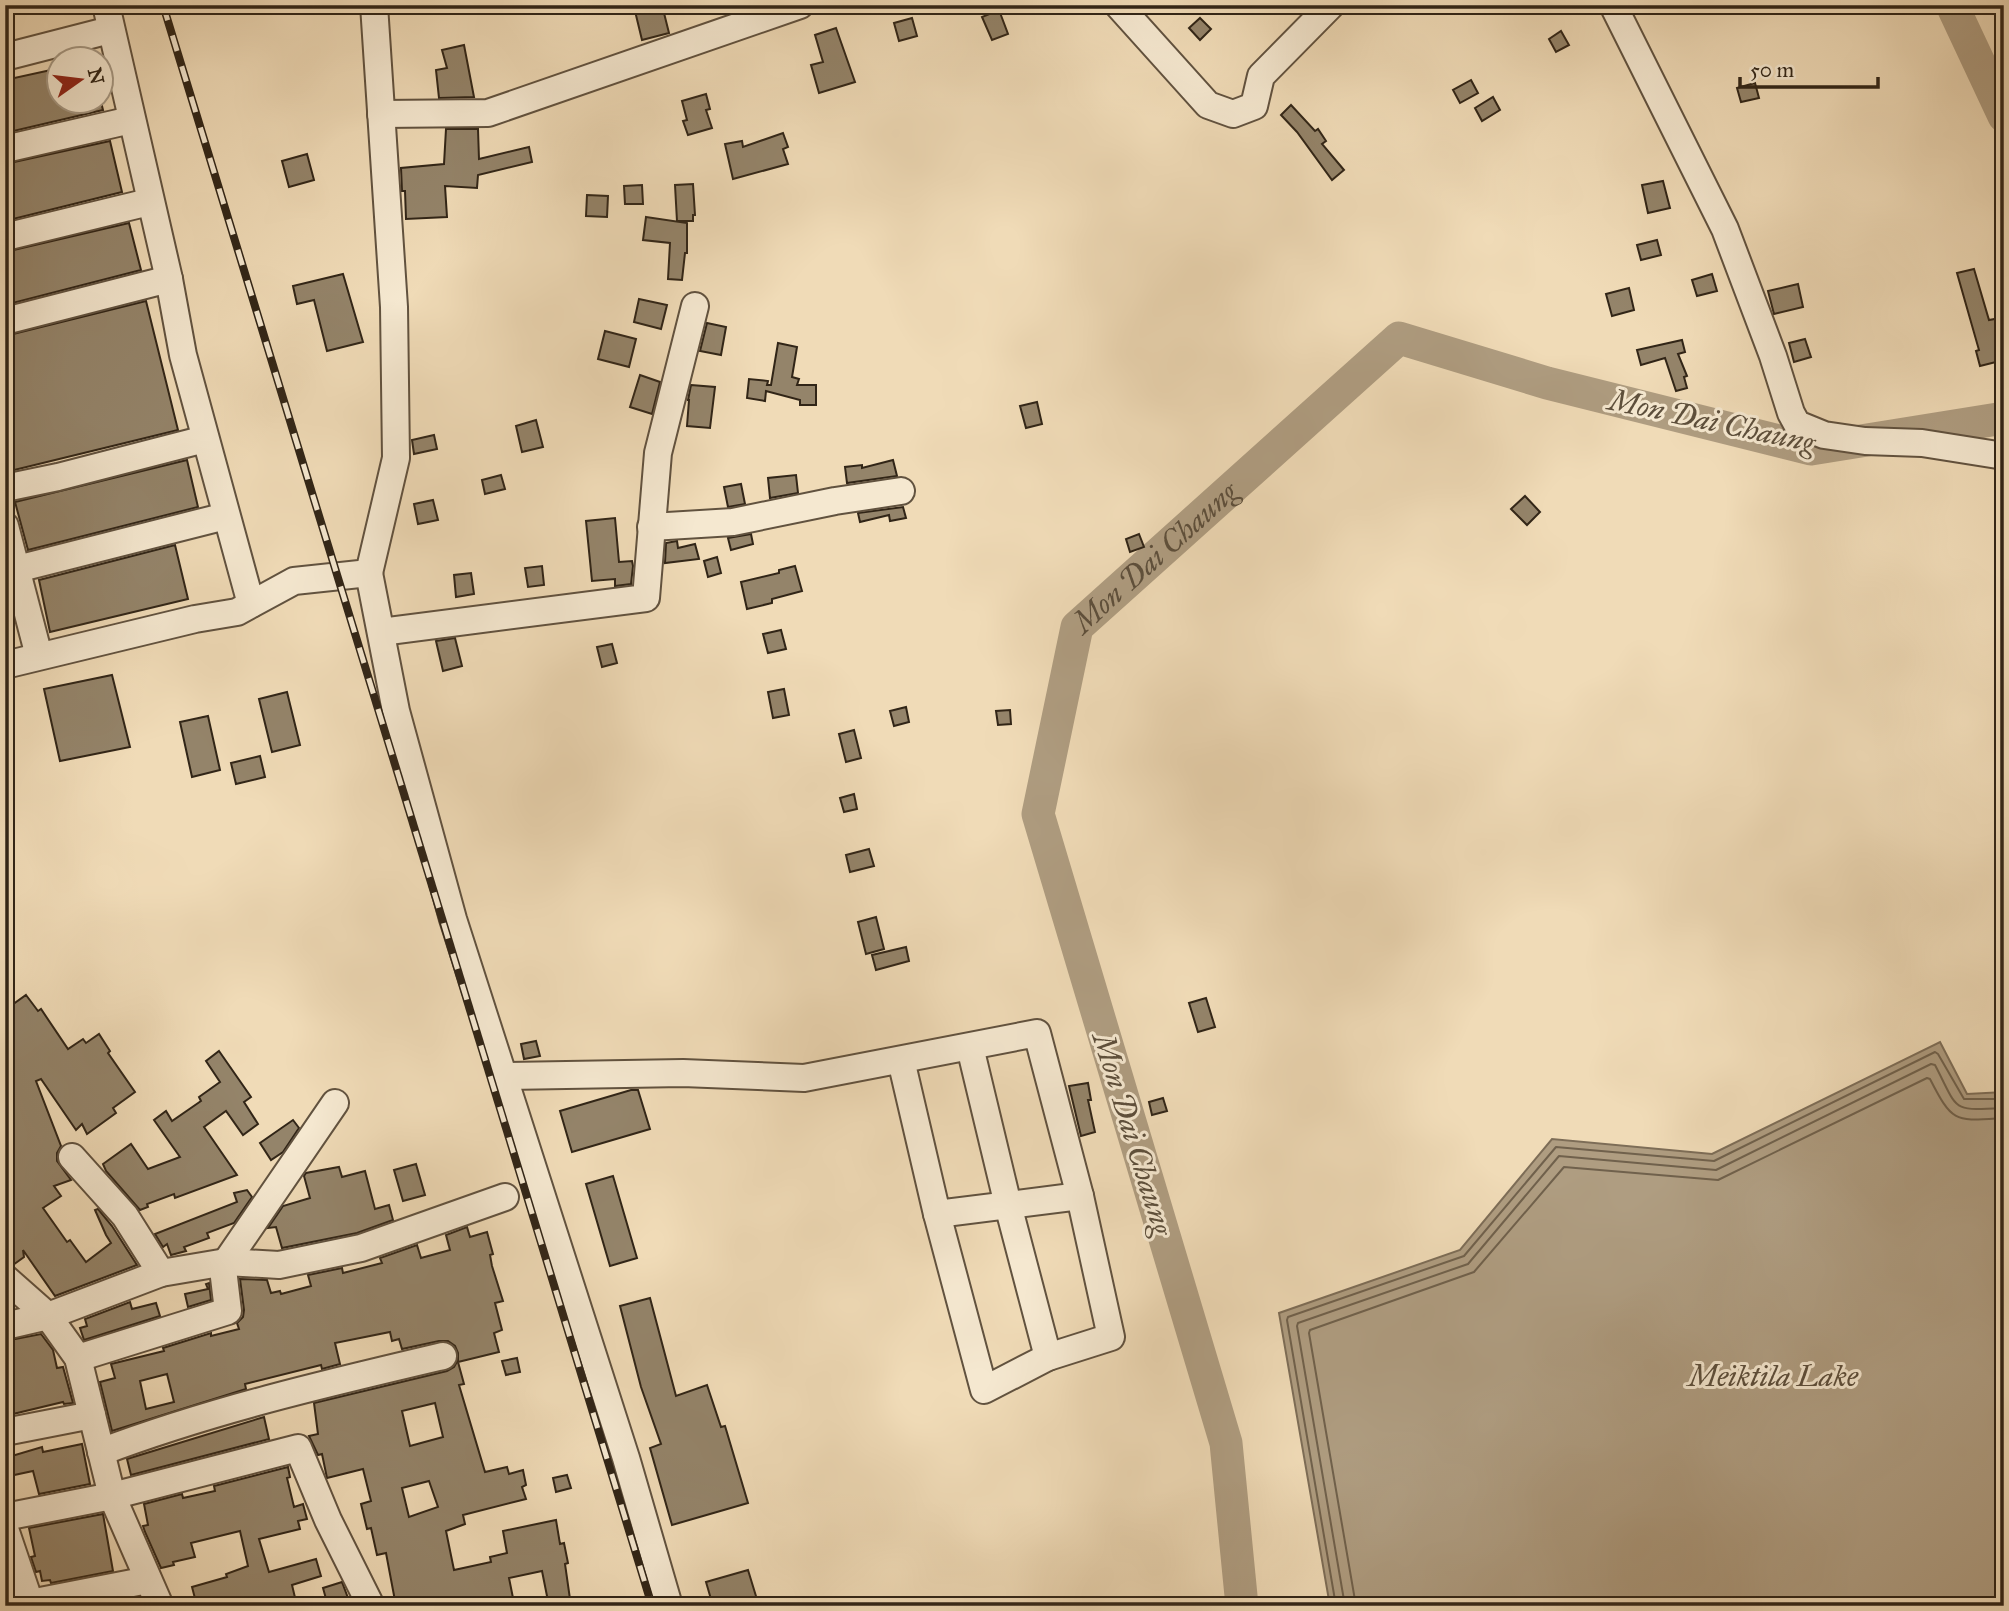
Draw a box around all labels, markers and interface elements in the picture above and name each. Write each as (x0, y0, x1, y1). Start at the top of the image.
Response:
north arrow (46, 46, 116, 116)
scale bar (1740, 46, 1878, 90)
text: 50 m (1750, 57, 1795, 83)
text: N (83, 65, 109, 87)
water label: Mon Dai Chaung (1603, 381, 1820, 461)
water label: Mon Dai Chaung (1063, 473, 1246, 642)
water label: Mon Dai Chaung (1084, 1026, 1181, 1241)
water label: Meiktila Lake (1685, 1358, 1859, 1394)

